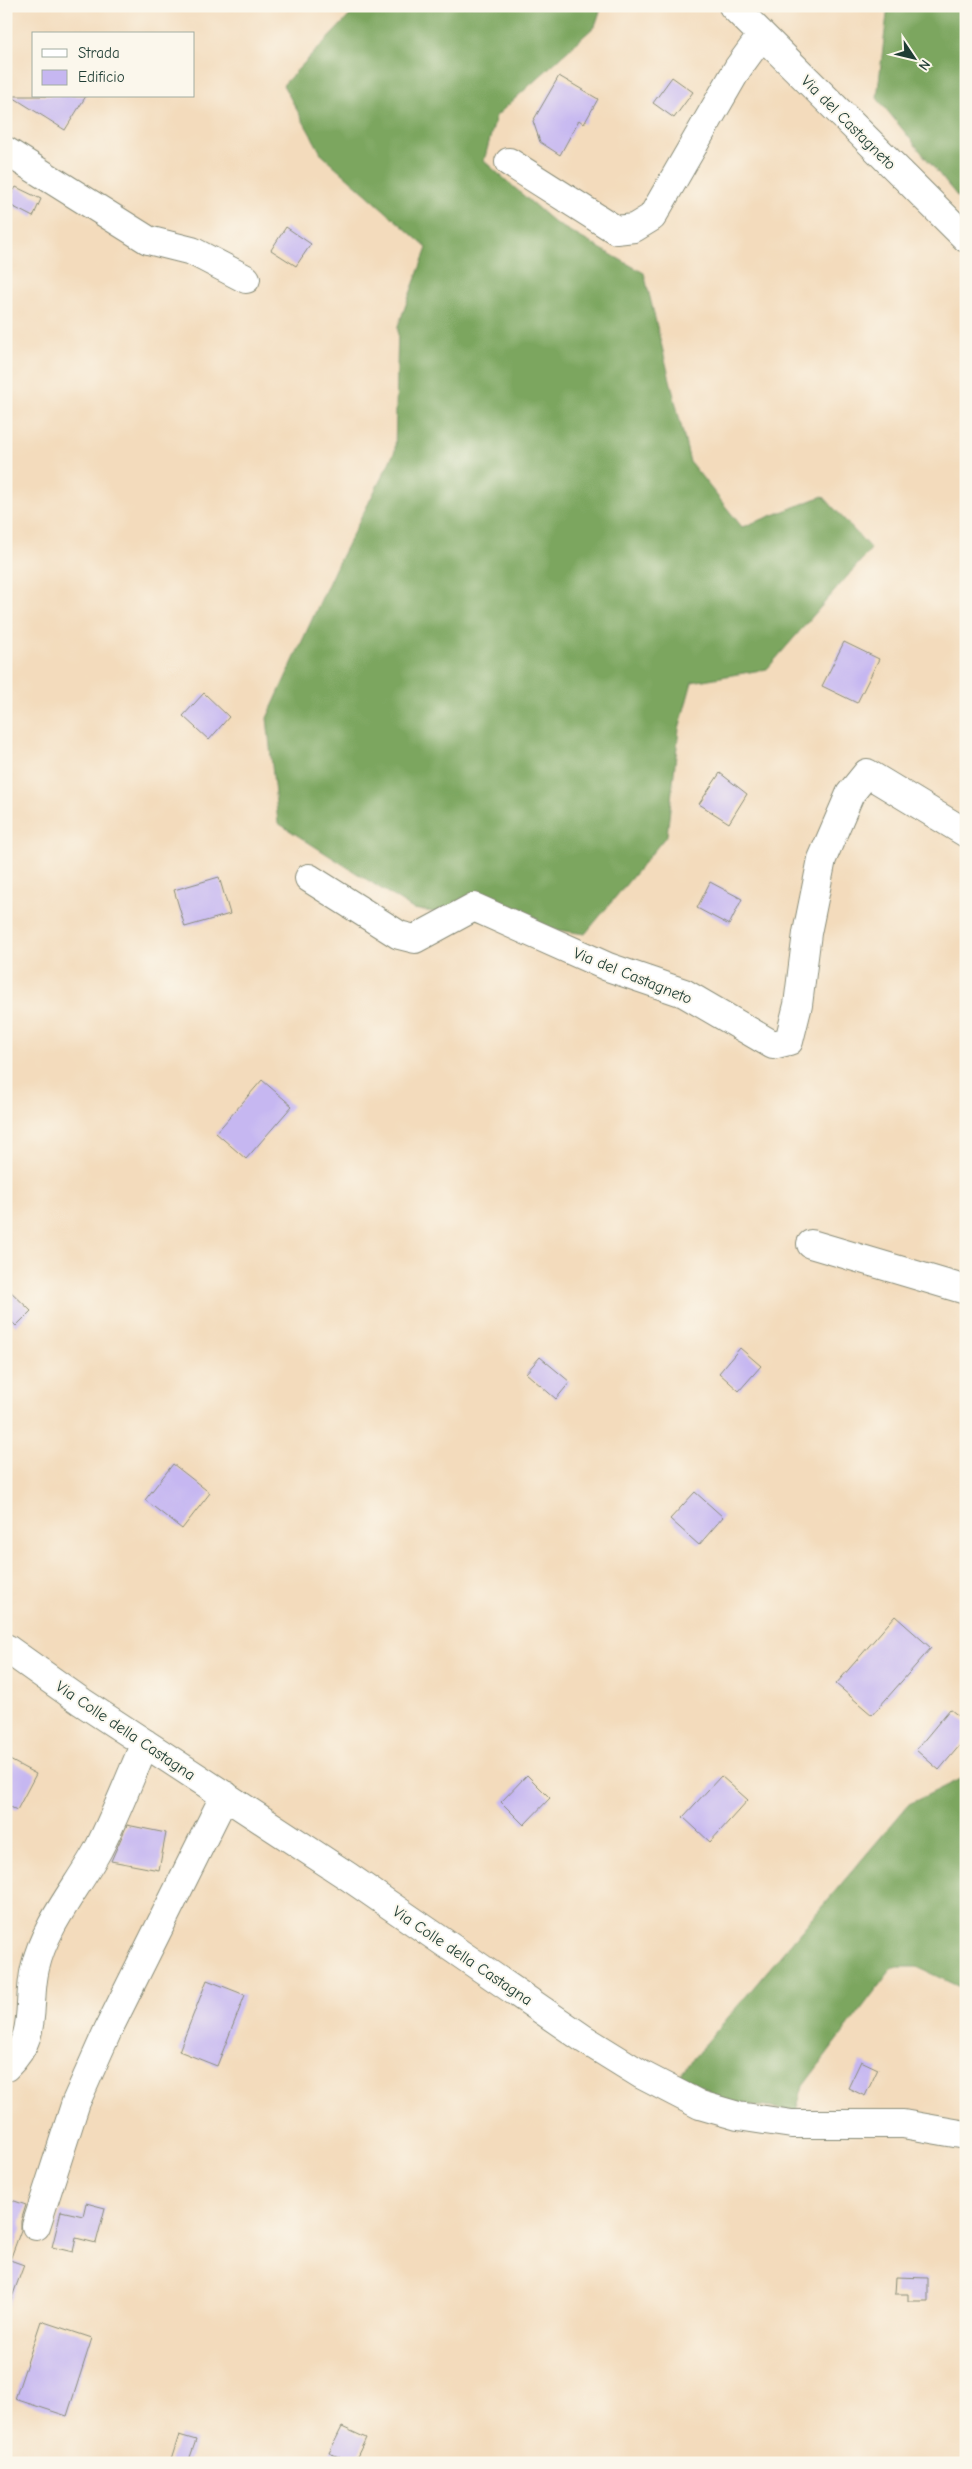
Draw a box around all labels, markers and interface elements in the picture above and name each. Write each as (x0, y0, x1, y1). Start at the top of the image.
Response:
legend (32, 32, 195, 98)
north arrow (890, 32, 940, 82)
text: Strada (78, 44, 120, 62)
text: N (915, 57, 934, 74)
text: Edificio (78, 68, 125, 86)
street label: Via del Castagneto (797, 72, 899, 174)
street label: Via del Castagneto (571, 944, 694, 1008)
street label: Via Colle della Castagna (52, 1677, 199, 1784)
street label: Via Colle della Castagna (389, 1902, 536, 2009)

